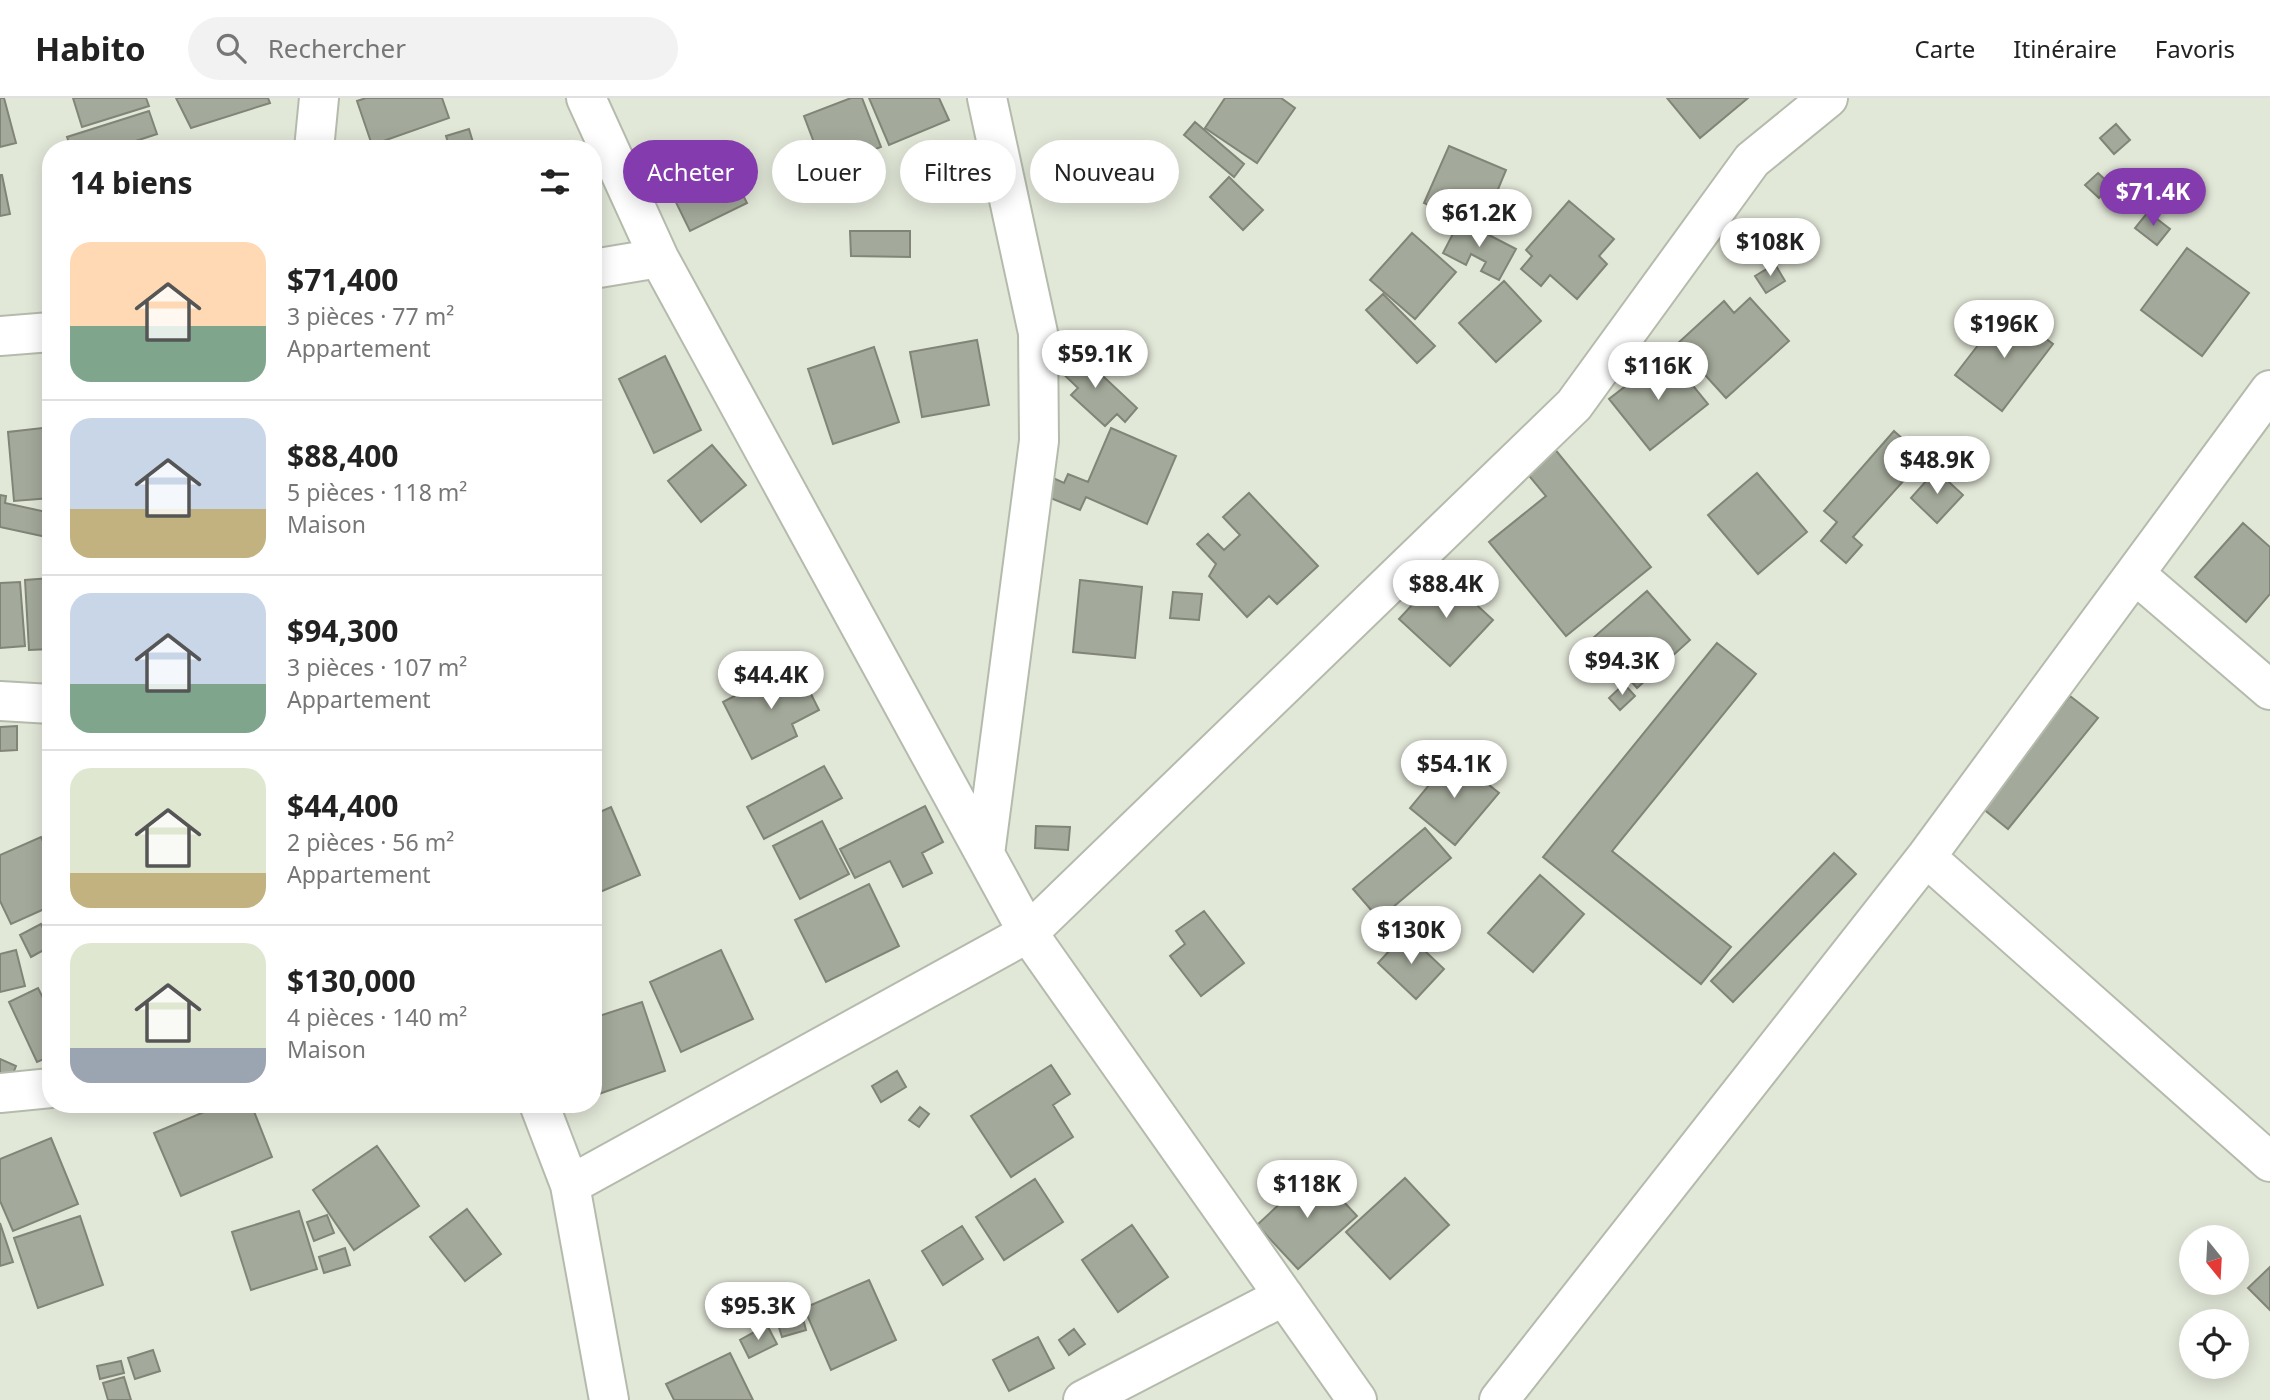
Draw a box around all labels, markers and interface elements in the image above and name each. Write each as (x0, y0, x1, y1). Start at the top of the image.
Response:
search box (188, 17, 678, 80)
text: Habito (35, 26, 146, 71)
icon: search (212, 29, 250, 67)
text: Rechercher (268, 30, 406, 66)
text: Carte (1915, 32, 1975, 65)
text: Itinéraire (2013, 32, 2117, 65)
text: Favoris (2155, 32, 2235, 65)
chip: Acheter (623, 140, 758, 203)
chip: Louer (772, 140, 886, 203)
chip: Filtres (900, 140, 1016, 203)
chip: Nouveau (1030, 140, 1179, 203)
text: 14 biens (70, 162, 193, 203)
icon: filters (536, 163, 574, 201)
pin: $71.4K (2096, 169, 2210, 228)
text: $71.4K (2116, 175, 2190, 207)
pin: $61.2K (1422, 190, 1536, 249)
text: $61.2K (1442, 196, 1516, 228)
pin: $108K (1721, 218, 1819, 278)
text: $108K (1736, 225, 1804, 257)
text: $71,400 (287, 259, 399, 300)
icon: home (126, 270, 210, 354)
text: 3 pièces · 77 m² (287, 300, 454, 332)
pin: $196K (1955, 300, 2053, 360)
text: $196K (1970, 307, 2038, 339)
pin: $59.1K (1038, 330, 1152, 390)
text: Appartement (287, 332, 431, 364)
text: $59.1K (1058, 337, 1132, 369)
pin: $116K (1609, 342, 1707, 402)
text: $116K (1624, 349, 1692, 381)
text: $88,400 (287, 435, 399, 476)
pin: $48.9K (1880, 436, 1994, 496)
text: $48.9K (1900, 443, 1974, 475)
icon: home (126, 446, 210, 530)
text: 5 pièces · 118 m² (287, 476, 467, 508)
text: Maison (287, 508, 366, 540)
pin: $88.4K (1389, 560, 1503, 620)
text: $88.4K (1409, 567, 1483, 599)
text: $94,300 (287, 610, 399, 651)
icon: home (126, 621, 210, 705)
pin: $94.3K (1565, 638, 1679, 697)
text: $94.3K (1585, 644, 1659, 676)
text: 3 pièces · 107 m² (287, 651, 467, 683)
pin: $44.4K (714, 652, 828, 711)
text: $44.4K (734, 658, 808, 690)
text: Appartement (287, 683, 431, 715)
pin: $54.1K (1397, 740, 1511, 800)
text: $54.1K (1417, 747, 1491, 779)
text: $44,400 (287, 785, 399, 826)
icon: home (126, 796, 210, 880)
text: 2 pièces · 56 m² (287, 826, 454, 858)
text: Appartement (287, 858, 431, 890)
pin: $130K (1362, 906, 1460, 966)
text: $130K (1377, 913, 1445, 945)
text: $130,000 (287, 960, 416, 1001)
icon: home (126, 971, 210, 1055)
text: 4 pièces · 140 m² (287, 1001, 467, 1033)
text: Maison (287, 1033, 366, 1065)
pin: $118K (1258, 1160, 1356, 1220)
text: $118K (1273, 1167, 1341, 1199)
north arrow (2179, 1225, 2249, 1295)
map controls (2179, 1225, 2249, 1379)
pin: $95.3K (701, 1282, 815, 1342)
text: $95.3K (721, 1289, 795, 1321)
button: locate (2179, 1309, 2249, 1379)

